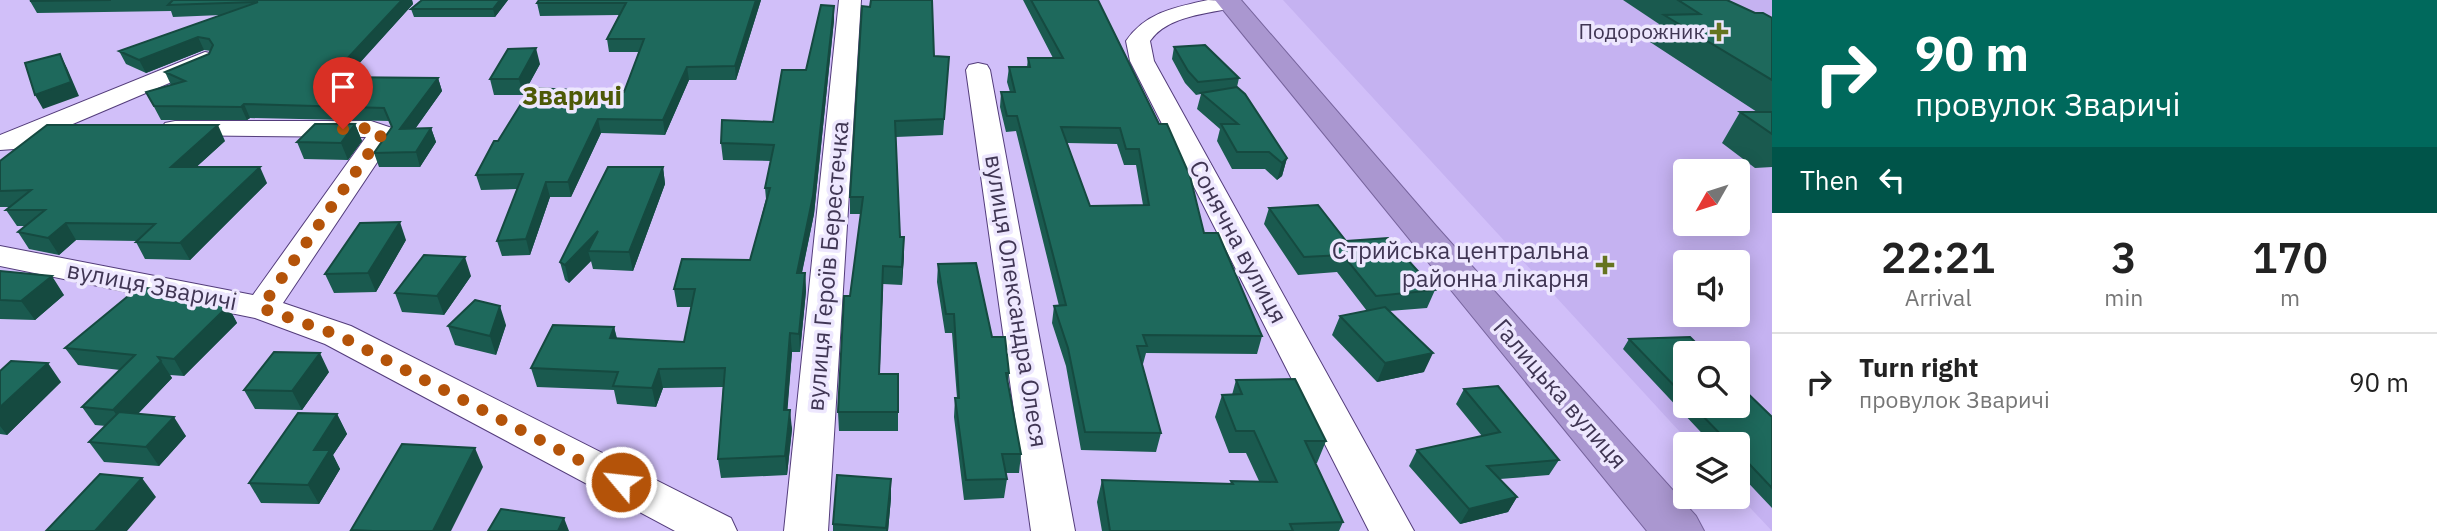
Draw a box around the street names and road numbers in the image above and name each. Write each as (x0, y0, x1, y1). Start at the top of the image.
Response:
street label: вулиця Героїв Берестечка (798, 119, 856, 412)
street label: вулиця Олександра Олеся (978, 152, 1056, 449)
street label: Сонячна вулиця (1182, 154, 1295, 329)
street label: вулиця Зваричі (64, 253, 240, 317)
street label: Галицька вулиця (1487, 312, 1635, 475)

